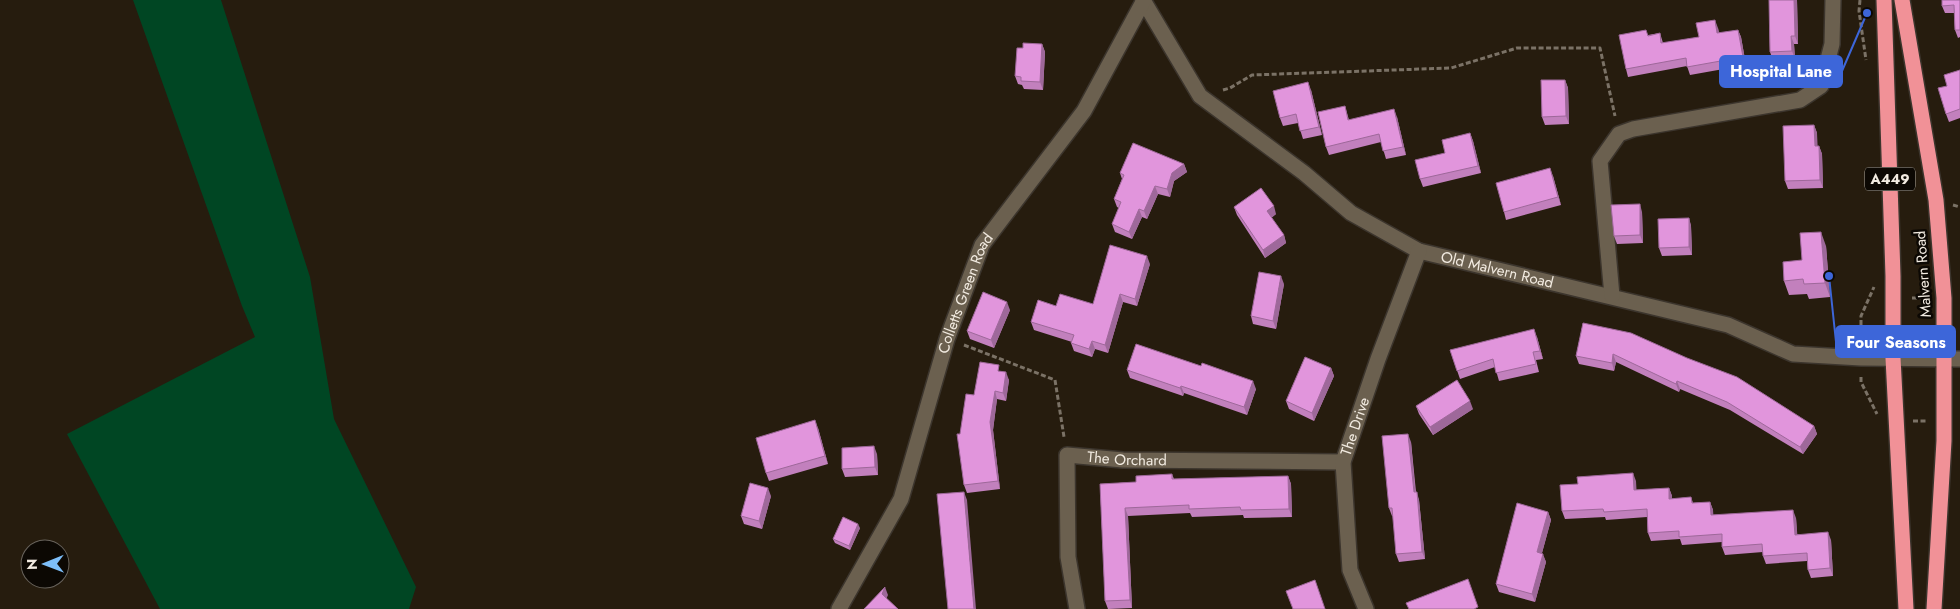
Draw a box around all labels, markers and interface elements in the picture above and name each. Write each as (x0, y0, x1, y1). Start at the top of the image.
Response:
callout: Hospital Lane (1720, 56, 1842, 87)
text: Hospital Lane (1730, 60, 1832, 83)
road number: A449 (1865, 168, 1915, 190)
street label: Colletts Green Road (932, 228, 999, 356)
street label: Malvern Road (1909, 230, 1937, 318)
street label: Old Malvern Road (1439, 246, 1556, 294)
callout: Four Seasons (1836, 326, 1955, 357)
text: Four Seasons (1846, 331, 1946, 354)
street label: The Drive (1335, 394, 1375, 459)
street label: The Orchard (1086, 446, 1167, 471)
north arrow (20, 539, 70, 589)
text: N (22, 558, 42, 570)

